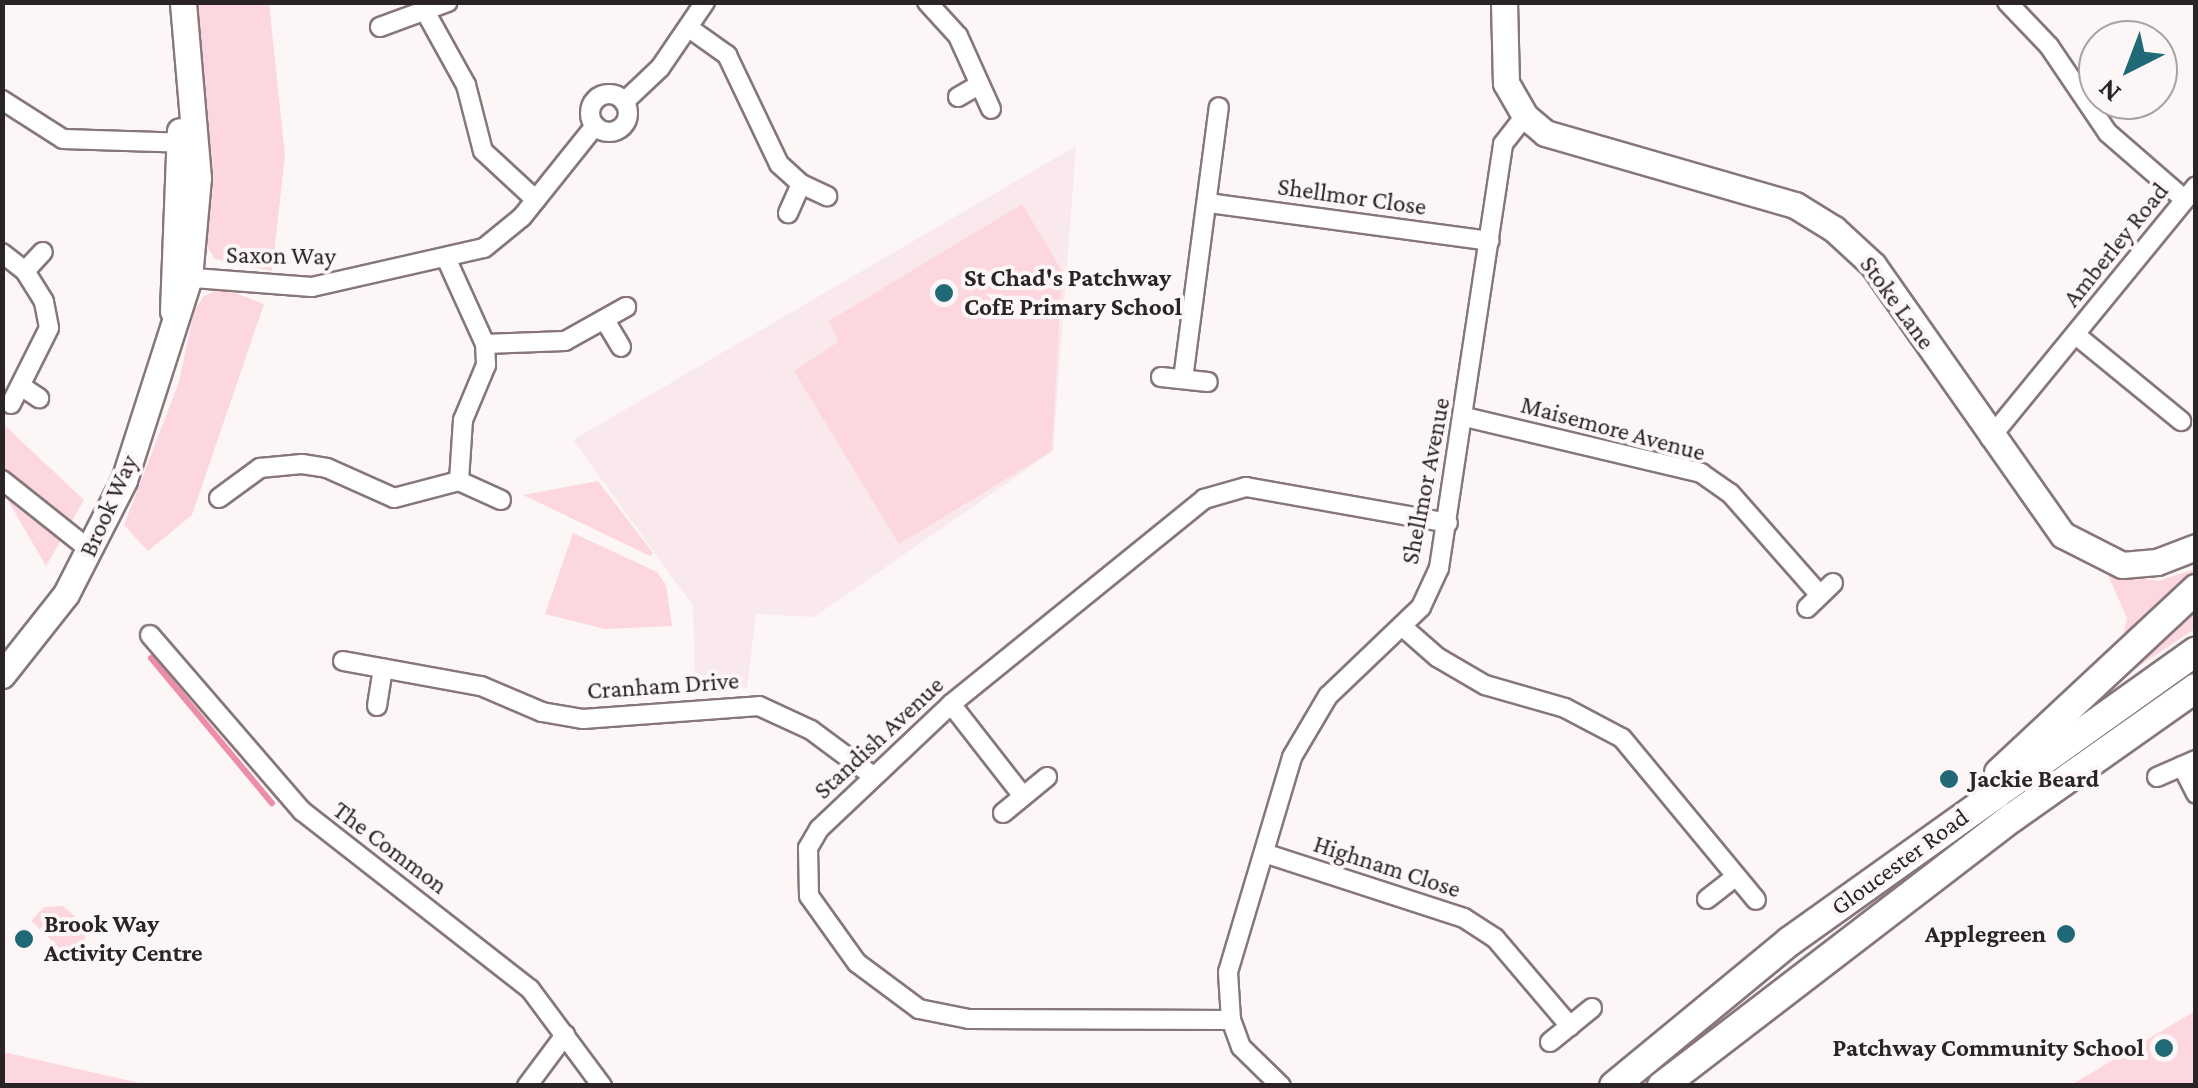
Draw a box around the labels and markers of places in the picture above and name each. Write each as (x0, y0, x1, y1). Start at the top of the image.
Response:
place label: St Chad's Patchway CofE Primary School (964, 264, 1182, 323)
marker: St Chad's Patchway CofE Primary School (933, 282, 955, 304)
place label: Jackie Beard (1969, 764, 2099, 794)
marker: Jackie Beard (1938, 768, 1960, 790)
place label: Brook Way Activity Centre (44, 910, 203, 969)
place label: Applegreen (1925, 919, 2046, 949)
marker: Applegreen (2055, 923, 2077, 945)
marker: Brook Way Activity Centre (13, 928, 35, 950)
place label: Patchway Community School (1833, 1033, 2144, 1063)
marker: Patchway Community School (2153, 1037, 2175, 1059)

